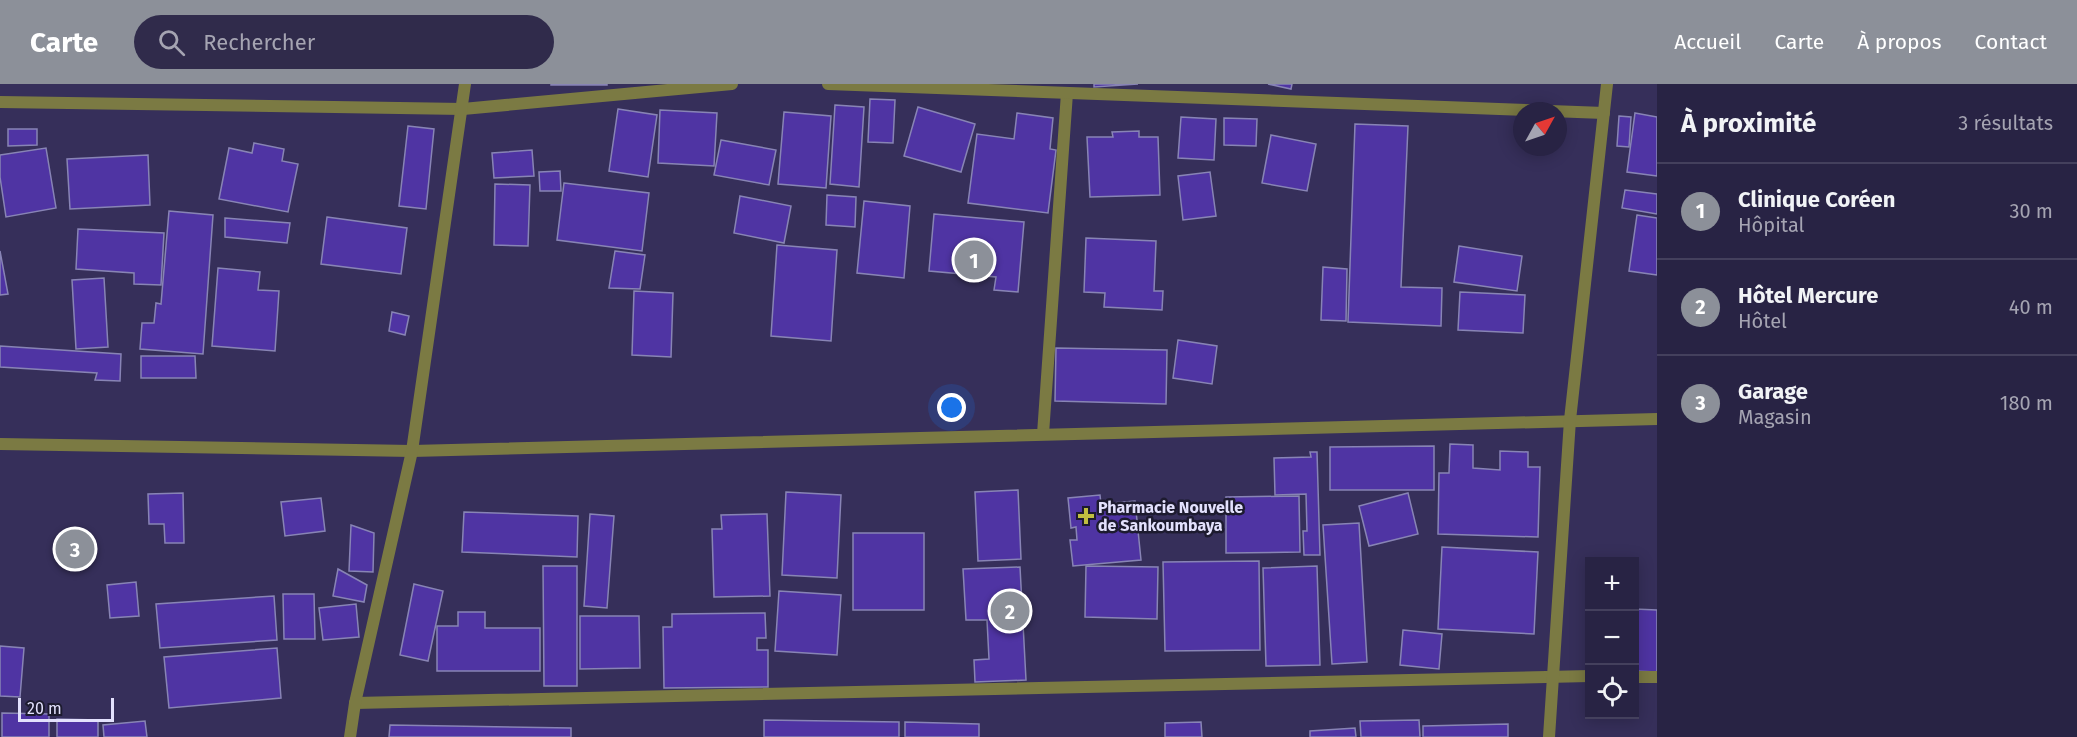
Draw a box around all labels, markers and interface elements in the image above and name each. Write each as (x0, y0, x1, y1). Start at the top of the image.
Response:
search box (134, 15, 554, 69)
text: Carte (30, 26, 98, 59)
icon: search (155, 26, 188, 59)
text: Rechercher (203, 29, 315, 56)
text: Accueil (1674, 29, 1741, 55)
text: Carte (1774, 29, 1824, 55)
text: À propos (1857, 29, 1942, 55)
text: Contact (1975, 29, 2047, 55)
north arrow (1513, 102, 1567, 156)
text: À proximité (1681, 108, 1816, 139)
text: 3 résultats (1958, 111, 2053, 135)
text: Clinique Coréen (1738, 186, 1895, 213)
text: 1 (1696, 199, 1705, 223)
text: 30 m (2009, 199, 2053, 223)
text: Hôpital (1738, 213, 1804, 237)
pin: 1 (954, 238, 994, 282)
text: Hôtel Mercure (1738, 282, 1878, 309)
text: 2 (1695, 295, 1706, 319)
text: 40 m (2009, 295, 2053, 319)
text: Hôtel (1738, 309, 1787, 333)
text: Garage (1738, 378, 1808, 405)
text: 3 (1695, 391, 1706, 415)
text: 180 m (2000, 391, 2053, 415)
your location (937, 393, 966, 422)
text: Magasin (1738, 405, 1812, 429)
place label: Pharmacie Nouvelle de Sankoumbaya (1098, 498, 1243, 535)
marker: Pharmacie Nouvelle de Sankoumbaya (1079, 509, 1093, 523)
pin: 3 (56, 526, 94, 572)
map controls (1585, 557, 1639, 719)
button: + (1585, 557, 1639, 611)
pin: 2 (990, 588, 1030, 634)
button: − (1585, 611, 1639, 665)
button: locate (1585, 665, 1639, 719)
scale bar (18, 695, 114, 722)
text: 20 m (27, 699, 62, 718)

